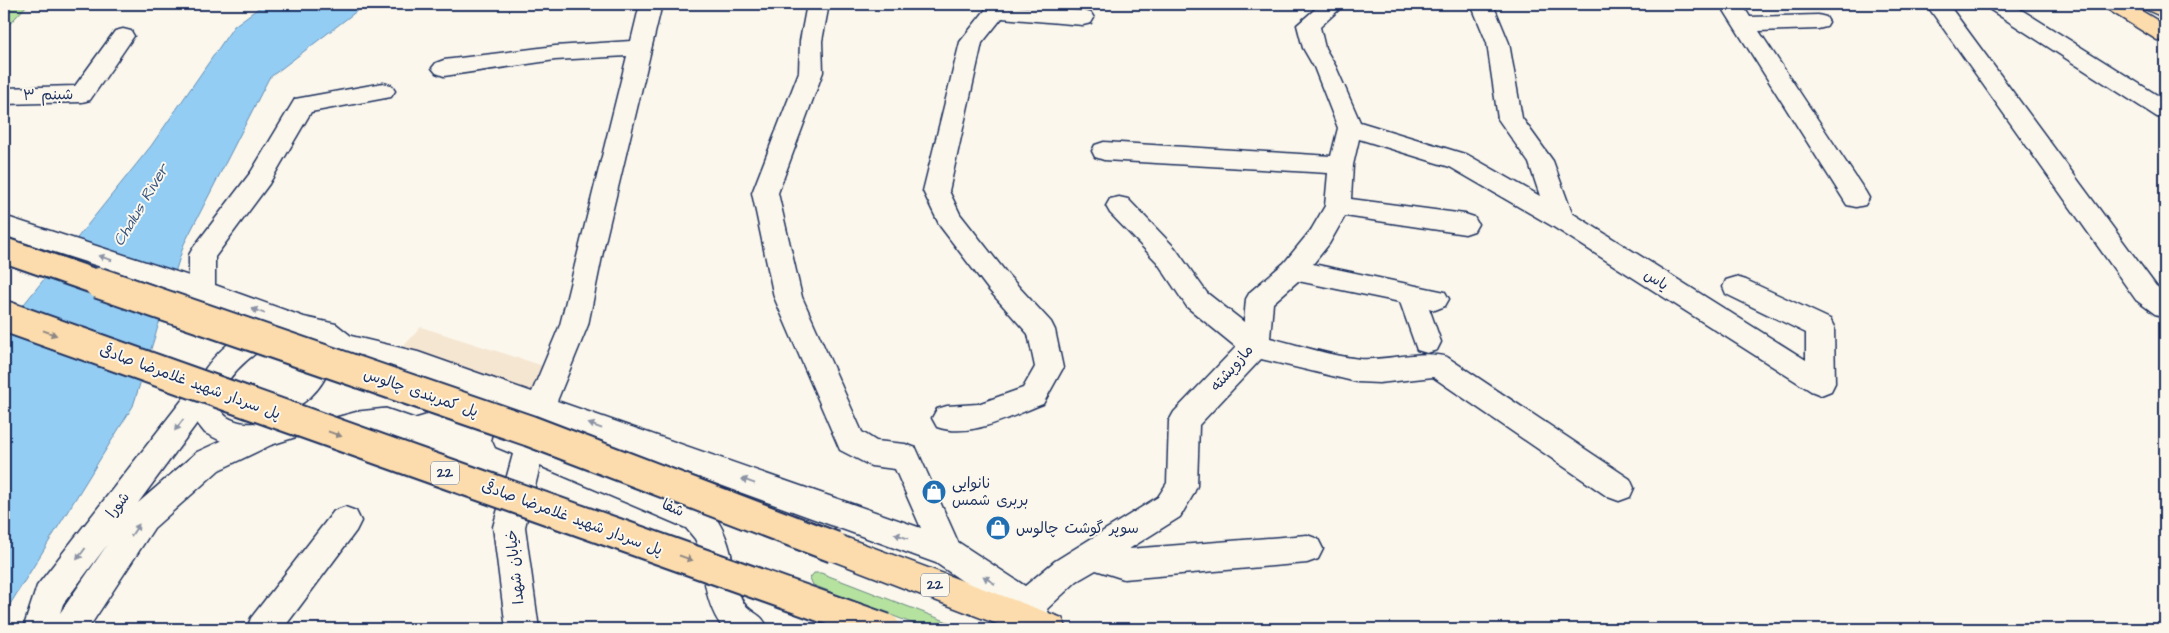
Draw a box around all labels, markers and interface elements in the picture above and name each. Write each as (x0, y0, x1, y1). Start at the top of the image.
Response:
street label: شبنم ۳ (23, 84, 73, 107)
water label: Chalus River (108, 158, 175, 250)
one-way arrow (97, 253, 112, 261)
street label: یاس (1640, 264, 1672, 296)
one-way arrow (250, 307, 265, 315)
one-way arrow (42, 330, 57, 337)
street label: پل سردار شهید غلامرضا صادقی (97, 339, 284, 425)
street label: مازوپشته (1206, 340, 1258, 396)
street label: پل کمربندی چالوس (361, 364, 481, 422)
one-way arrow (173, 418, 184, 431)
one-way arrow (588, 422, 603, 429)
one-way arrow (328, 430, 343, 438)
road number: 22 (431, 462, 459, 484)
place label: نانوایی بربری شمس (952, 473, 1028, 511)
street label: پل سردار شهید غلامرضا صادقی (479, 475, 666, 561)
one-way arrow (741, 477, 756, 484)
shop icon: نانوایی بربری شمس (921, 479, 947, 505)
street label: شورا (101, 488, 135, 522)
street label: شفا (659, 494, 687, 522)
shop icon: سوپر گوشت چالوس (985, 515, 1011, 541)
place label: سوپر گوشت چالوس (1016, 518, 1139, 539)
one-way arrow (130, 523, 140, 537)
street label: خیابان شهدا (501, 529, 529, 605)
one-way arrow (893, 532, 908, 540)
one-way arrow (75, 547, 86, 560)
one-way arrow (679, 555, 694, 563)
road number: 22 (921, 574, 949, 596)
one-way arrow (982, 575, 996, 585)

